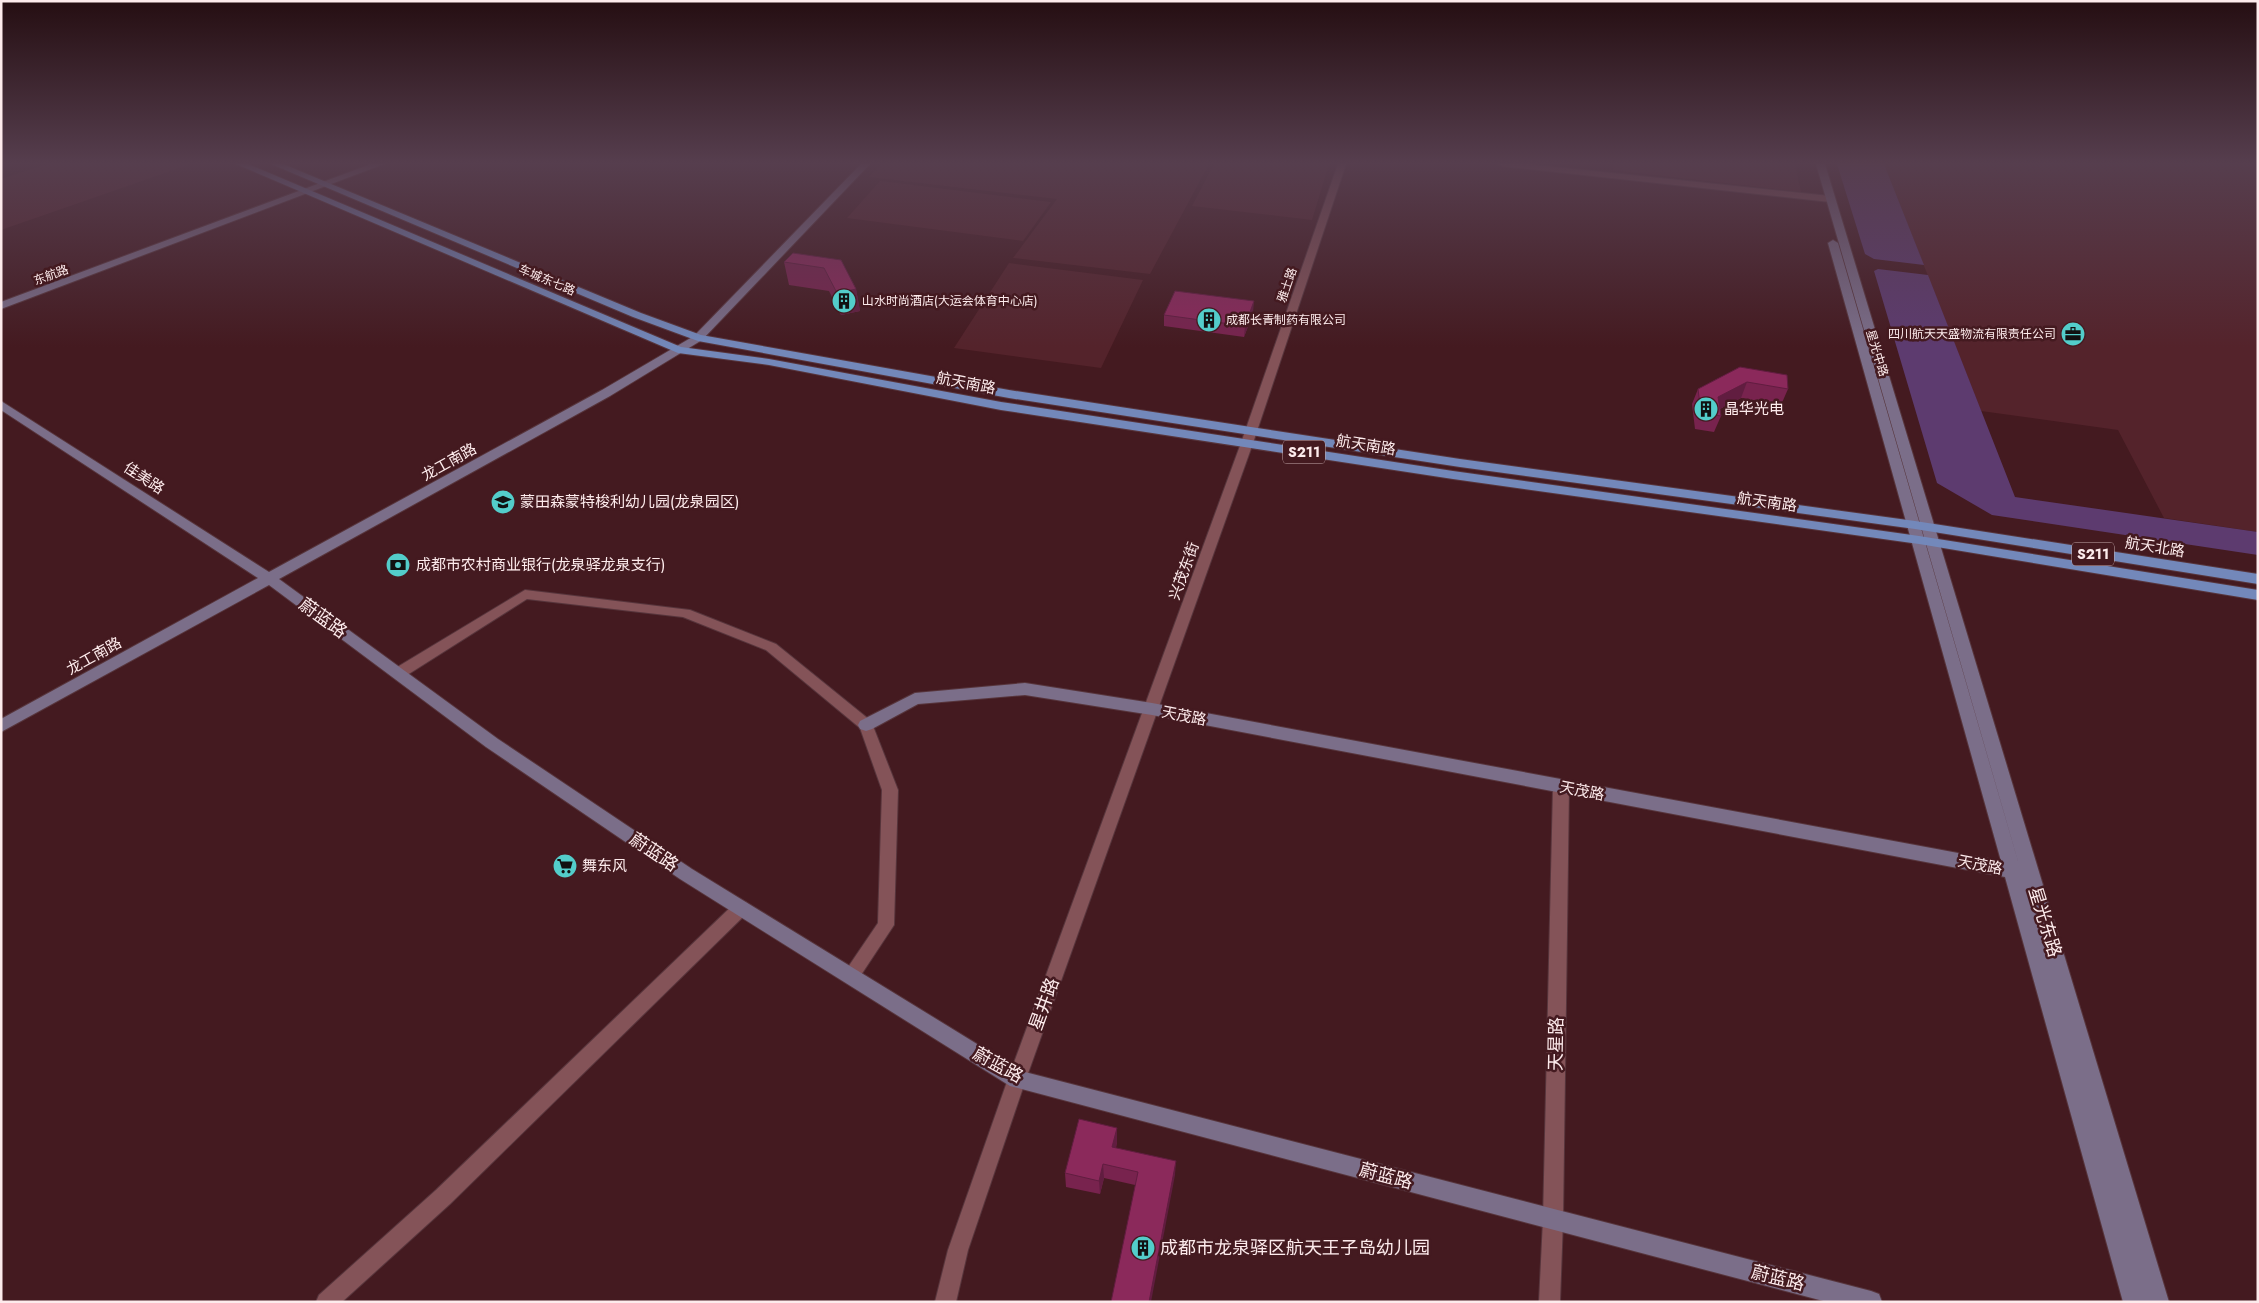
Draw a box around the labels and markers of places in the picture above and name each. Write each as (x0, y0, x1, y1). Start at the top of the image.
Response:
building icon: 山水时尚酒店(大运会体育中心店) (831, 288, 857, 314)
place label: 山水时尚酒店(大运会体育中心店) (862, 292, 1037, 310)
building icon: 成都长青制药有限公司 (1196, 307, 1222, 333)
place label: 成都长青制药有限公司 (1226, 311, 1346, 329)
office icon: 四川航天天盛物流有限责任公司 (2060, 321, 2086, 347)
place label: 四川航天天盛物流有限责任公司 (1888, 325, 2056, 343)
building icon: 晶华光电 (1693, 396, 1719, 422)
place label: 晶华光电 (1724, 398, 1784, 420)
school or university icon: 蒙田森蒙特梭利幼儿园(龙泉园区) (490, 489, 516, 515)
place label: 蒙田森蒙特梭利幼儿园(龙泉园区) (520, 491, 739, 513)
bank icon: 成都市农村商业银行(龙泉驿龙泉支行) (385, 552, 411, 578)
place label: 成都市农村商业银行(龙泉驿龙泉支行) (416, 554, 665, 576)
supermarket icon: 舞东风 (552, 853, 578, 879)
place label: 舞东风 (582, 855, 627, 877)
building icon: 成都市龙泉驿区航天王子岛幼儿园 (1130, 1235, 1156, 1261)
place label: 成都市龙泉驿区航天王子岛幼儿园 (1160, 1235, 1430, 1261)

